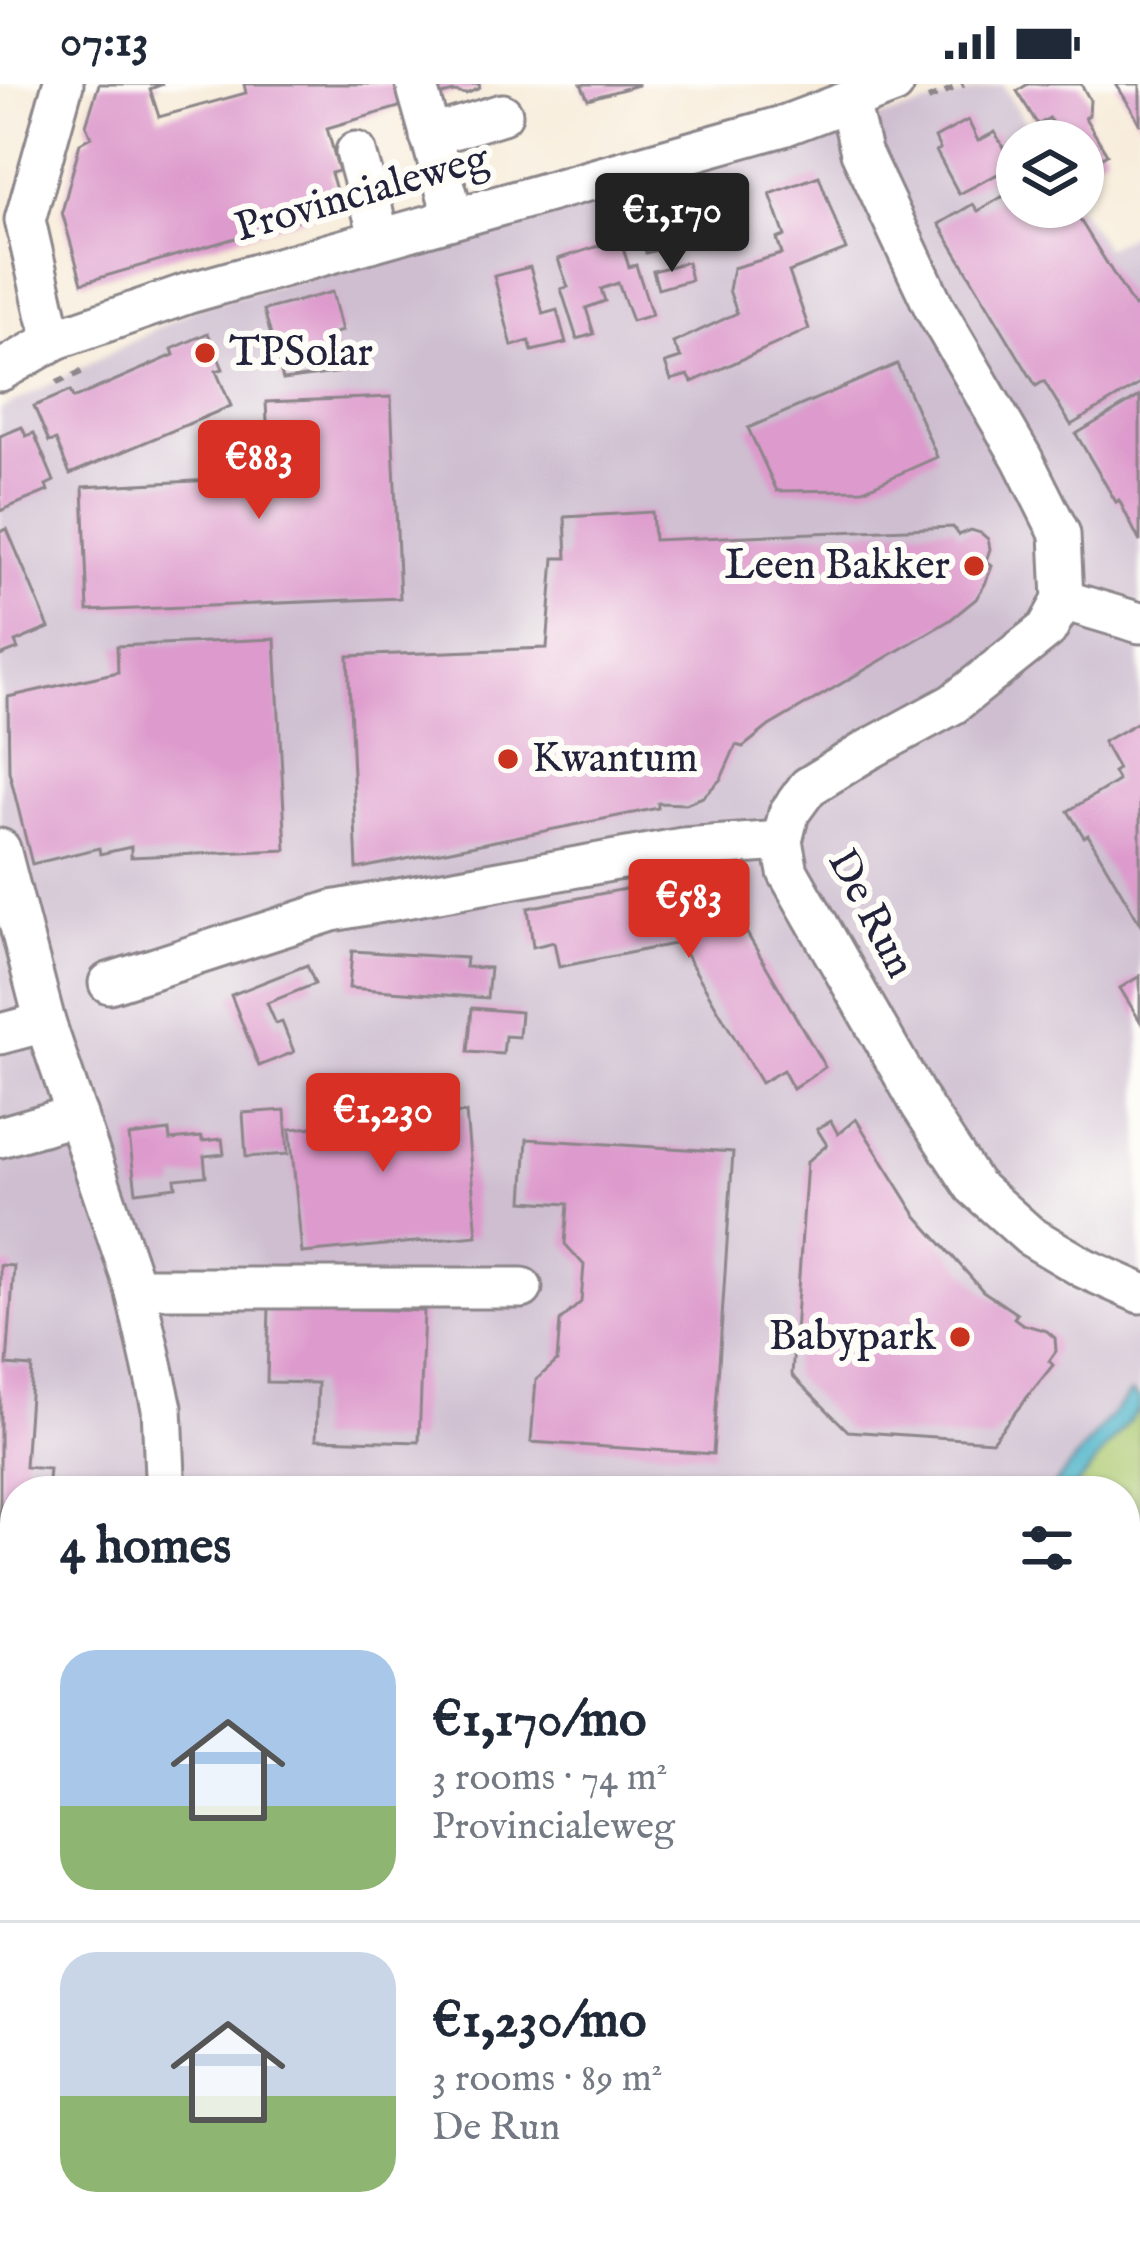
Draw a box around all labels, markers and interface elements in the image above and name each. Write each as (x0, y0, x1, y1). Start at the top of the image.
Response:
text: 07:13 (60, 14, 149, 71)
map controls (996, 120, 1104, 228)
button: layers (996, 120, 1104, 228)
street label: Provincialeweg (229, 132, 496, 256)
pin: €1,170 (574, 173, 770, 275)
text: €1,170 (622, 187, 722, 236)
place label: TPSolar (229, 327, 373, 380)
marker: TPSolar (192, 340, 218, 366)
pin: €883 (188, 420, 330, 522)
text: €883 (225, 434, 293, 483)
place label: Leen Bakker (724, 540, 950, 593)
marker: Leen Bakker (961, 553, 987, 579)
place label: Kwantum (532, 733, 698, 786)
marker: Kwantum (495, 746, 521, 772)
street label: De Run (814, 841, 926, 987)
pin: €583 (618, 859, 760, 961)
text: €583 (656, 873, 722, 922)
pin: €1,230 (285, 1073, 481, 1175)
text: €1,230 (333, 1087, 433, 1136)
place label: Babypark (769, 1311, 937, 1364)
marker: Babypark (947, 1324, 973, 1350)
icon: filters (1014, 1515, 1080, 1581)
text: 4 homes (60, 1516, 231, 1581)
text: €1,170/mo (432, 1689, 646, 1754)
icon: home (156, 1698, 300, 1842)
text: 3 rooms · 74 m² (432, 1754, 668, 1803)
text: Provincialeweg (432, 1803, 675, 1852)
text: €1,230/mo (432, 1990, 647, 2055)
icon: home (156, 2000, 300, 2144)
text: 3 rooms · 89 m² (432, 2055, 663, 2104)
text: De Run (432, 2104, 560, 2153)

